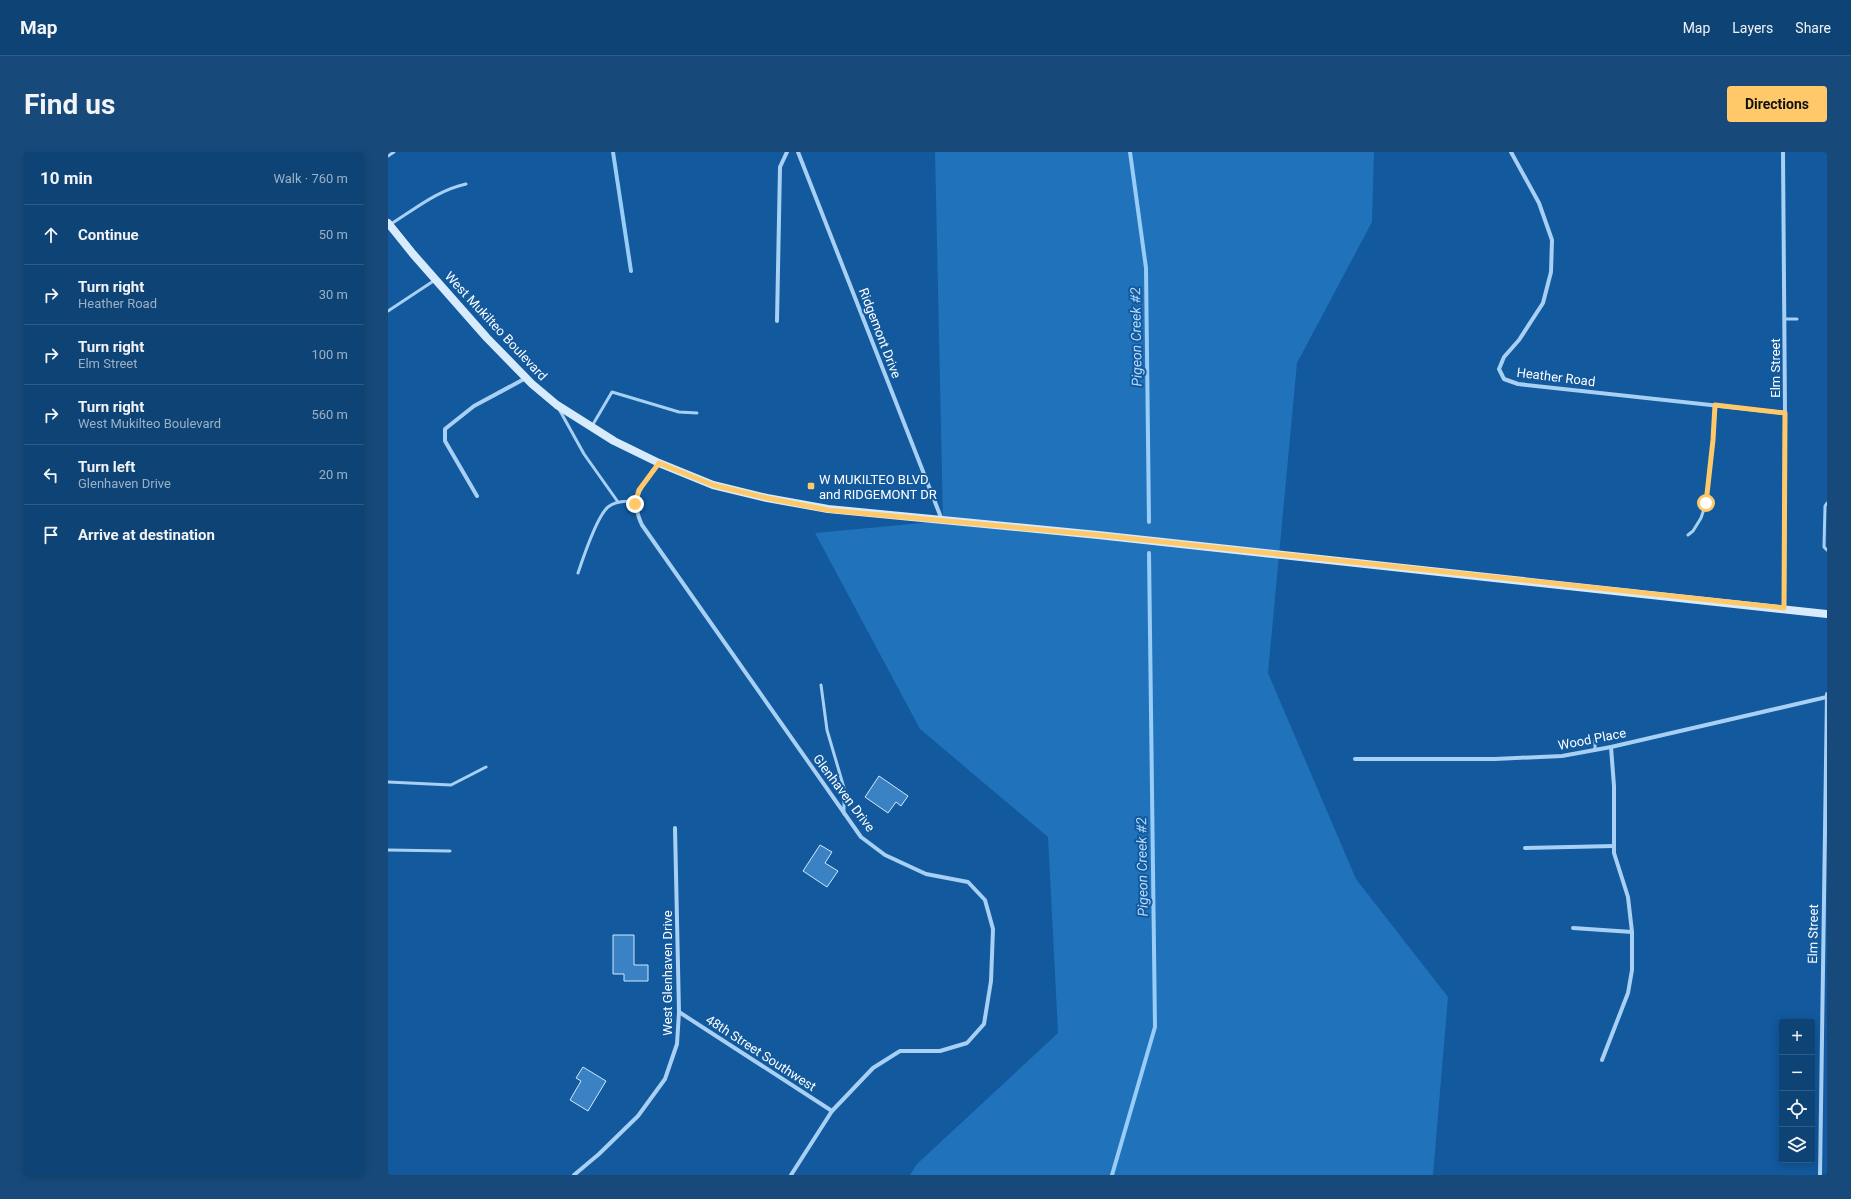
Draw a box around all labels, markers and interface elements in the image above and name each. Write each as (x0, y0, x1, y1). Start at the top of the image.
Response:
text: Map (20, 16, 58, 39)
text: Map (1683, 20, 1710, 36)
text: Layers (1732, 20, 1773, 36)
text: Share (1795, 20, 1831, 36)
button: Directions (1727, 86, 1827, 122)
text: Find us (24, 88, 115, 121)
text: 10 min (40, 168, 93, 188)
text: Walk · 760 m (273, 171, 348, 186)
icon: ahead (40, 224, 62, 246)
text: Continue (78, 226, 139, 244)
text: 50 m (319, 227, 348, 242)
street label: West Mukilteo Boulevard (442, 269, 550, 383)
text: Turn right (78, 278, 144, 296)
icon: right (40, 284, 62, 306)
street label: Ridgemont Drive (856, 286, 904, 380)
text: 30 m (319, 287, 348, 302)
water label: Pigeon Creek #2 (1127, 287, 1145, 387)
text: Heather Road (78, 296, 157, 311)
text: Turn right (78, 338, 144, 356)
street label: Elm Street (1768, 338, 1783, 398)
icon: right (40, 344, 62, 366)
text: 100 m (311, 347, 348, 362)
text: Elm Street (78, 356, 137, 371)
street label: Heather Road (1516, 365, 1596, 389)
text: Turn right (78, 398, 144, 416)
icon: right (40, 404, 62, 426)
text: 560 m (311, 407, 348, 422)
text: West Mukilteo Boulevard (78, 416, 221, 431)
text: Turn left (78, 458, 135, 476)
icon: left (40, 464, 62, 486)
text: 20 m (319, 467, 348, 482)
place label: W MUKILTEO BLVD and RIDGEMONT DR (819, 472, 937, 502)
text: Glenhaven Drive (78, 476, 171, 491)
marker: W MUKILTEO BLVD and RIDGEMONT DR (806, 481, 816, 491)
route start (1697, 494, 1715, 512)
route end (626, 495, 644, 513)
icon: arrive (40, 524, 62, 546)
text: Arrive at destination (78, 526, 215, 544)
street label: Wood Place (1557, 725, 1627, 753)
street label: Glenhaven Drive (810, 751, 878, 835)
water label: Pigeon Creek #2 (1133, 817, 1151, 917)
street label: Elm Street (1805, 904, 1821, 964)
street label: West Glenhaven Drive (660, 910, 675, 1036)
street label: 48th Street Southwest (703, 1012, 819, 1094)
map controls (1779, 1019, 1815, 1163)
button: + (1779, 1019, 1815, 1055)
button: − (1779, 1055, 1815, 1091)
button: locate (1779, 1091, 1815, 1127)
button: layers (1779, 1127, 1815, 1163)

